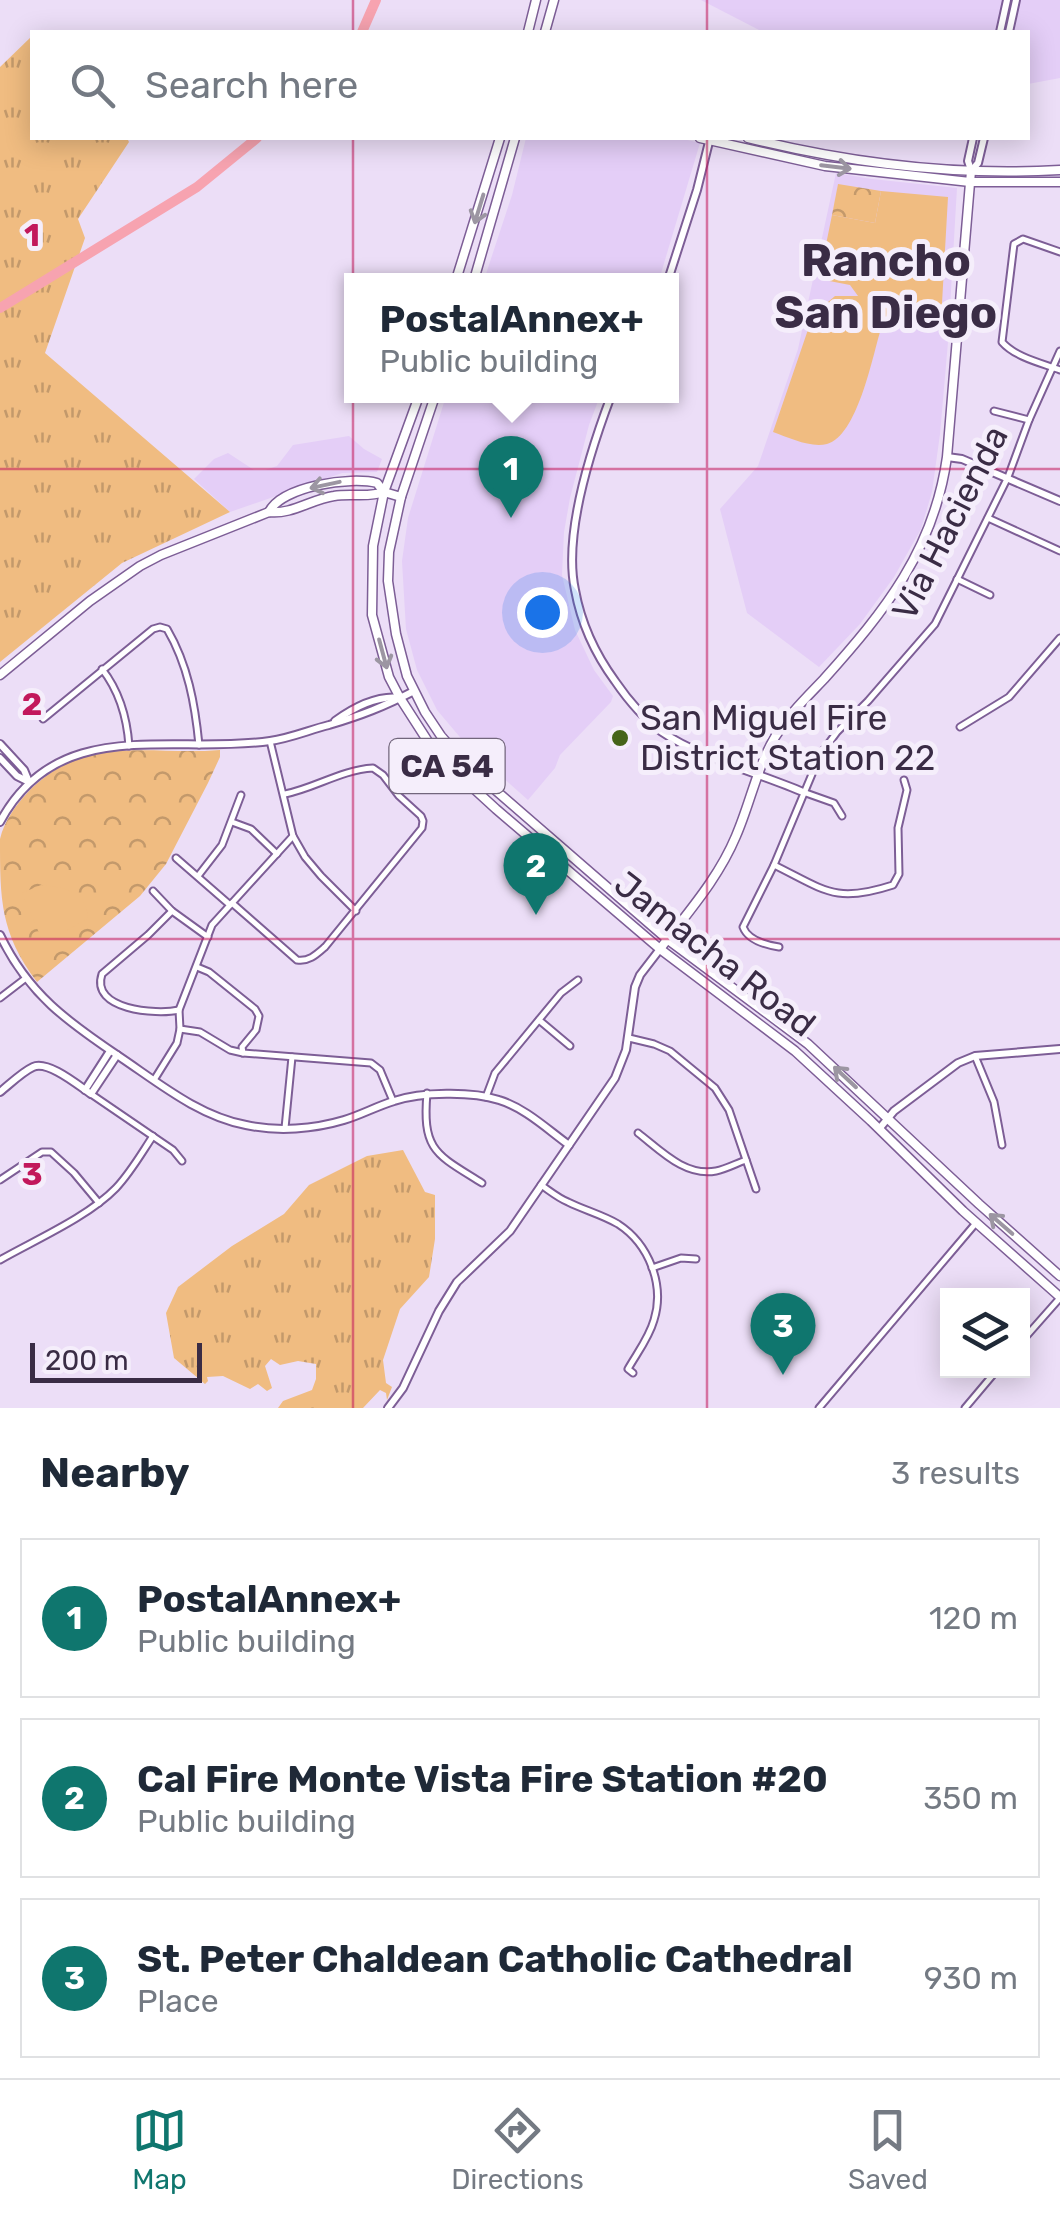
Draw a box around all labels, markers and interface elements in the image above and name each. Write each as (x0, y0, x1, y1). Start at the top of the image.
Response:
search box (30, 30, 1030, 140)
icon: search (65, 58, 120, 113)
text: Search here (145, 62, 358, 108)
one-way arrow (819, 158, 852, 177)
one-way arrow (469, 193, 487, 225)
text: 1 (24, 216, 40, 254)
district label: Rancho San Diego (775, 234, 997, 339)
popup (344, 273, 679, 403)
text: PostalAnnex+ (379, 296, 644, 342)
text: Public building (379, 342, 598, 380)
street label: Via Hacienda (883, 419, 1017, 627)
pin: 1 (478, 436, 544, 518)
one-way arrow (310, 477, 342, 496)
your location (517, 587, 568, 638)
one-way arrow (374, 638, 393, 669)
text: 2 (22, 685, 42, 723)
place label: San Miguel Fire District Station 22 (640, 697, 935, 779)
marker: San Miguel Fire District Station 22 (609, 727, 631, 749)
road number: CA 54 (390, 739, 504, 793)
pin: 2 (504, 832, 568, 915)
street label: Jamacha Road (606, 863, 824, 1045)
one-way arrow (833, 1065, 857, 1089)
text: 3 (21, 1155, 43, 1193)
one-way arrow (989, 1213, 1015, 1236)
map controls (940, 1288, 1030, 1378)
button: layers (940, 1288, 1030, 1378)
pin: 3 (750, 1292, 816, 1375)
scale bar (30, 1338, 202, 1382)
text: 200 m (45, 1344, 129, 1377)
text: Nearby (40, 1448, 190, 1498)
text: 3 results (891, 1454, 1020, 1492)
text: PostalAnnex+ (137, 1576, 401, 1622)
text: 1 (67, 1599, 82, 1637)
text: 120 m (929, 1599, 1018, 1637)
text: Public building (137, 1622, 356, 1660)
text: Cal Fire Monte Vista Fire Station #20 (137, 1756, 828, 1802)
text: 2 (64, 1779, 85, 1817)
text: 350 m (923, 1779, 1018, 1817)
text: Public building (137, 1802, 356, 1840)
text: St. Peter Chaldean Catholic Cathedral (137, 1936, 853, 1982)
text: 3 (64, 1959, 85, 1997)
text: 930 m (924, 1959, 1018, 1997)
text: Place (137, 1982, 219, 2020)
tab: Map (132, 2103, 187, 2196)
tab: Directions (451, 2103, 584, 2196)
tab: Saved (848, 2103, 928, 2196)

